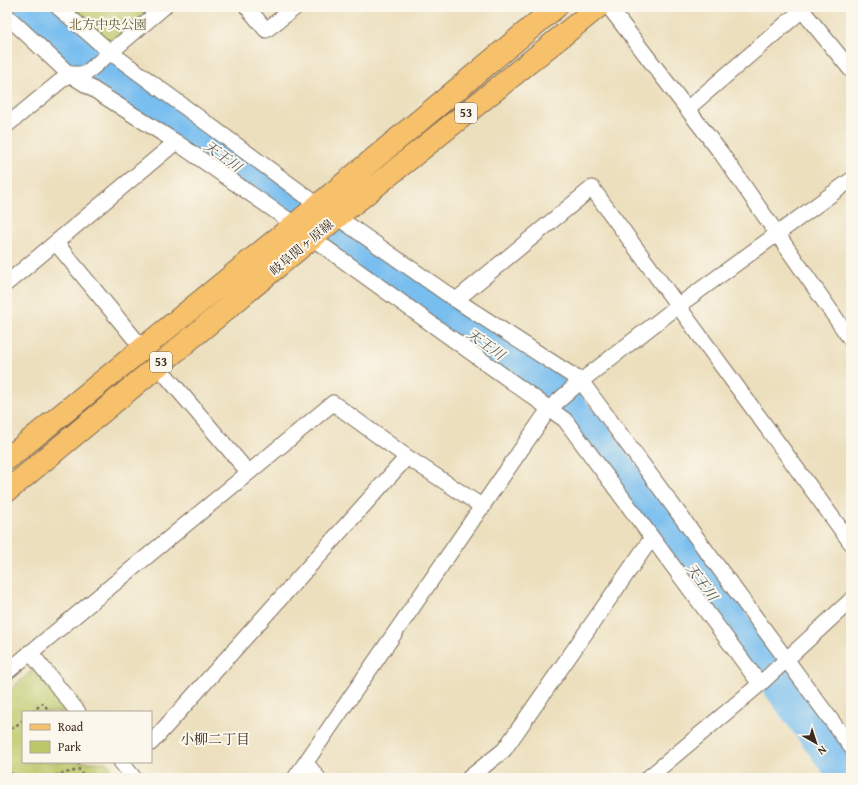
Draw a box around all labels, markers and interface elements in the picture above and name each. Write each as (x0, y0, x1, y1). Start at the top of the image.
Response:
park label: 北方中央公園 (69, 15, 147, 34)
road number: 53 (455, 103, 477, 123)
water label: 天王川 (200, 136, 247, 178)
street label: 岐阜関ヶ原線 (265, 215, 337, 280)
water label: 天王川 (463, 324, 510, 366)
road number: 53 (150, 352, 172, 372)
water label: 天王川 (682, 559, 724, 606)
legend (22, 711, 152, 763)
text: Road (58, 718, 84, 735)
north arrow (796, 723, 836, 763)
district label: 小柳二丁目 (180, 729, 250, 749)
text: Park (58, 738, 82, 755)
text: N (814, 742, 830, 760)

